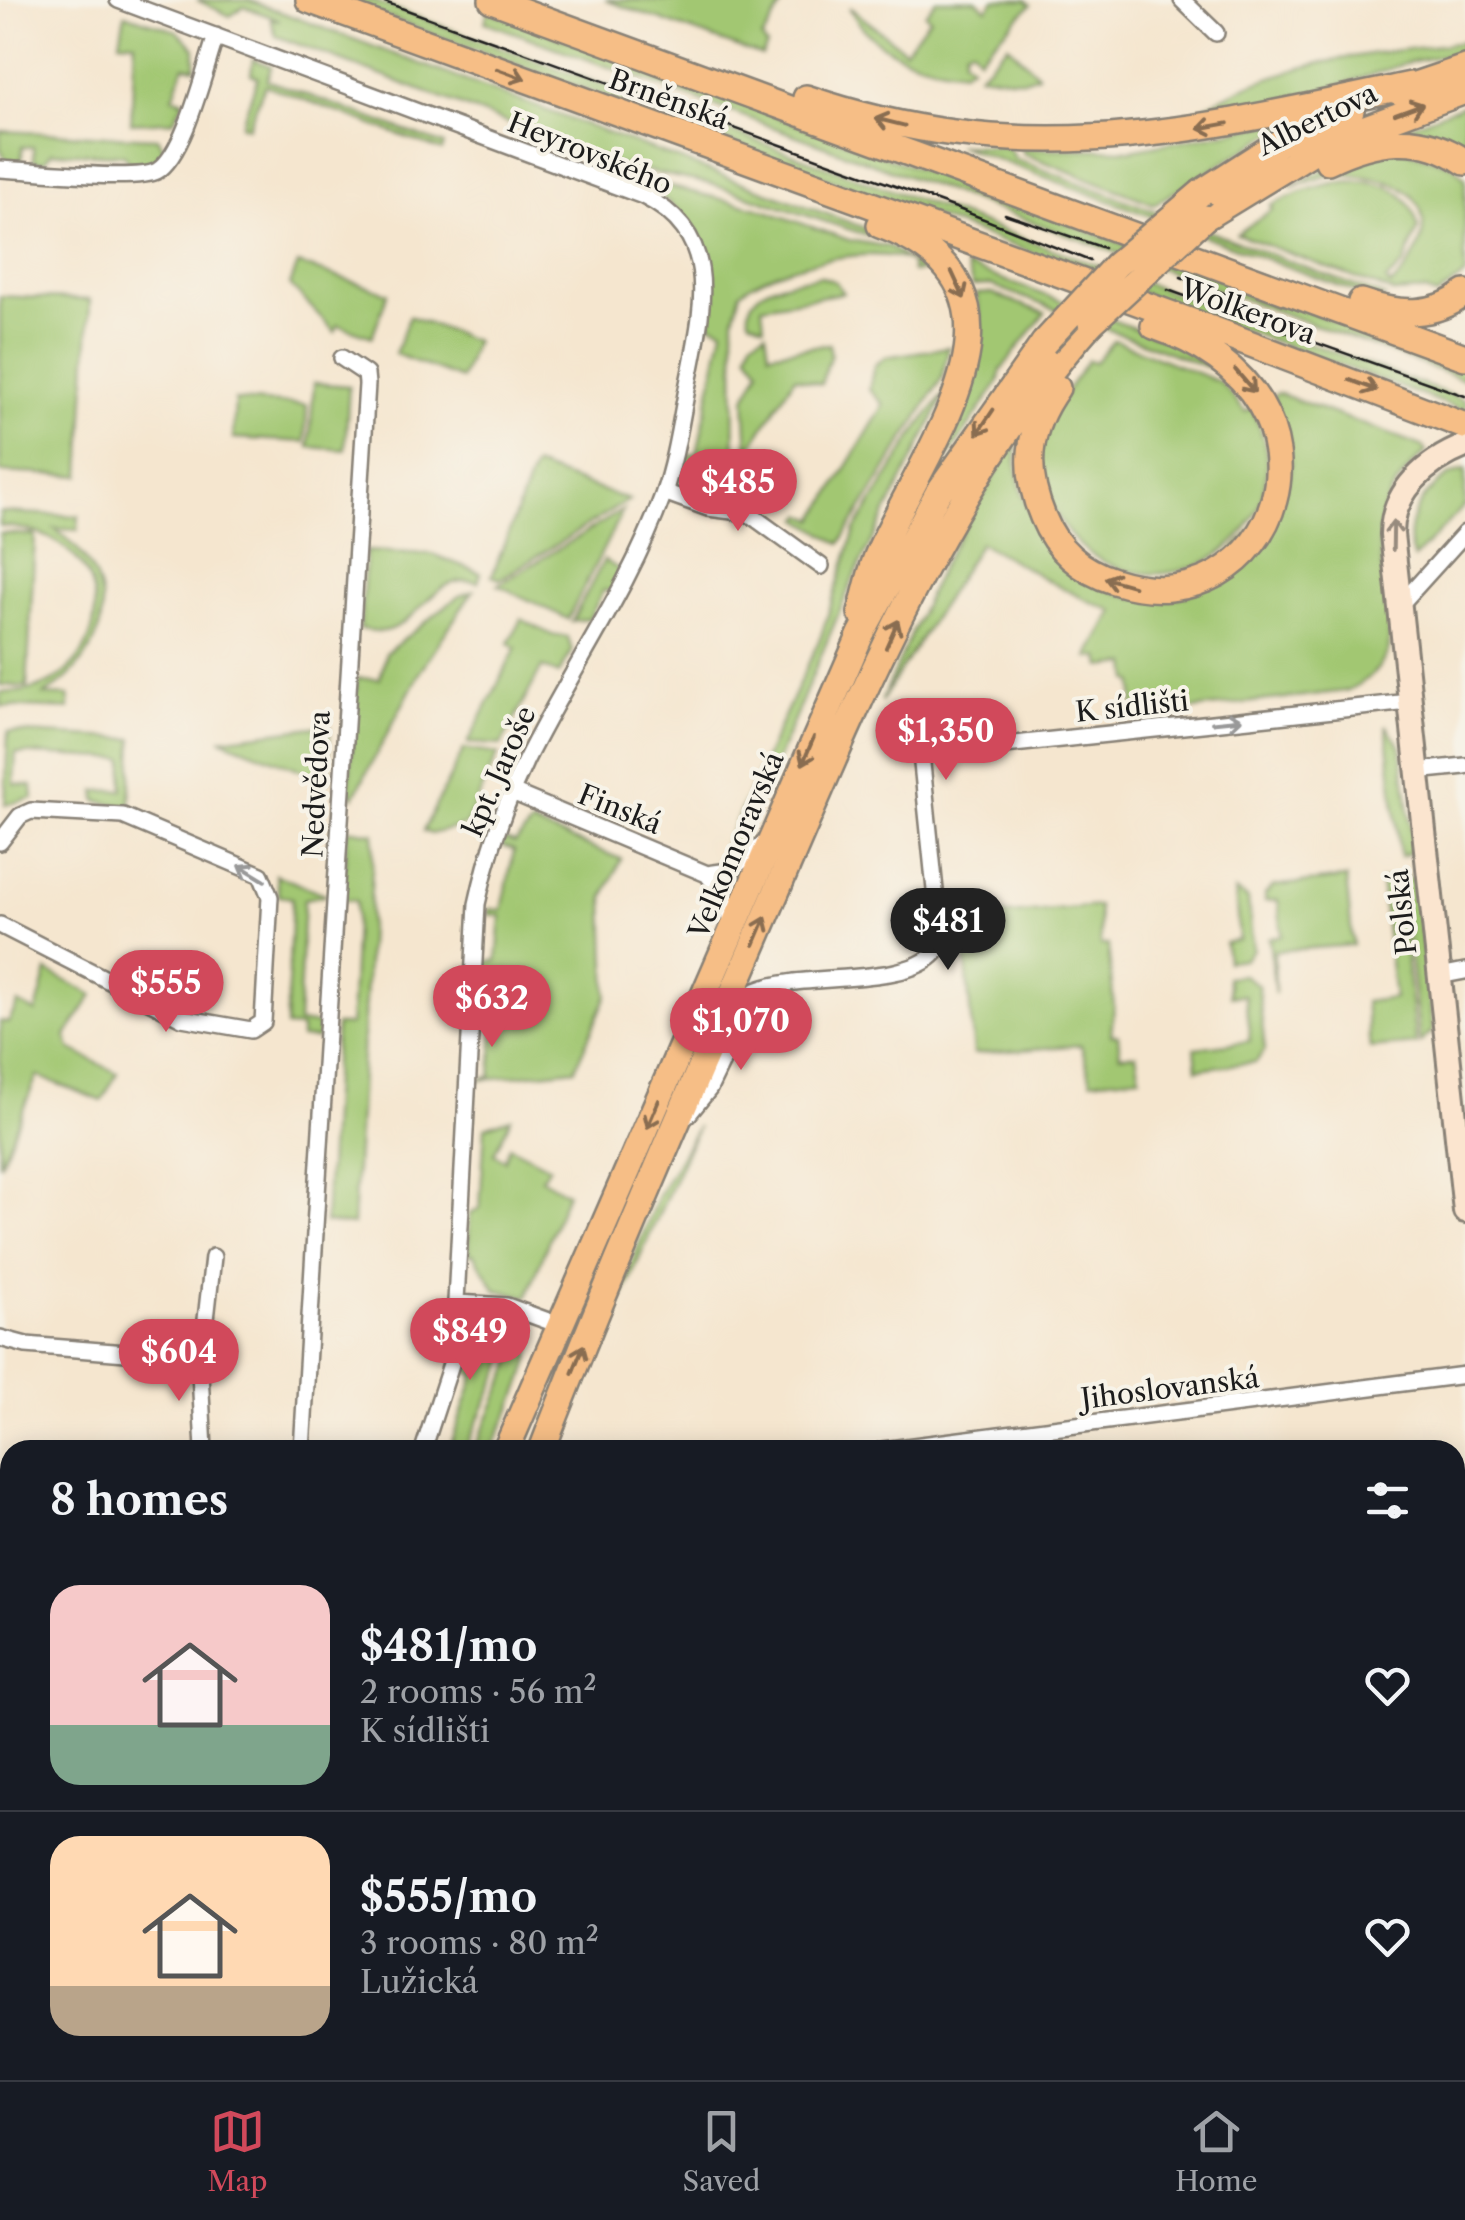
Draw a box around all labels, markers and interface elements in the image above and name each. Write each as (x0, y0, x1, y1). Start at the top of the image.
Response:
street label: Brněnská (605, 62, 734, 136)
one-way arrow (495, 66, 526, 84)
street label: Albertova (1251, 75, 1383, 163)
one-way arrow (1392, 99, 1423, 117)
street label: Heyrovského (503, 105, 677, 201)
one-way arrow (875, 112, 907, 130)
one-way arrow (1197, 117, 1229, 136)
one-way arrow (949, 269, 968, 299)
street label: Wolkerova (1175, 270, 1321, 351)
one-way arrow (1233, 367, 1255, 393)
one-way arrow (1347, 377, 1378, 395)
one-way arrow (975, 407, 996, 435)
pin: $485 (679, 449, 797, 534)
text: $485 (701, 462, 775, 501)
one-way arrow (1383, 519, 1402, 552)
one-way arrow (1104, 572, 1135, 590)
one-way arrow (883, 620, 902, 650)
street label: K sídlišti (1074, 683, 1190, 729)
pin: $1,350 (865, 698, 1027, 783)
street label: kpt. Jaroše (455, 701, 543, 841)
street label: Nedvědova (295, 709, 337, 859)
text: $1,350 (897, 711, 995, 750)
one-way arrow (1210, 711, 1242, 730)
one-way arrow (798, 735, 816, 766)
street label: Velkomoravská (681, 746, 791, 945)
street label: Finská (573, 777, 667, 841)
one-way arrow (239, 863, 267, 883)
street label: Polská (1381, 867, 1423, 956)
pin: $481 (889, 888, 1007, 973)
text: $481 (913, 901, 983, 940)
one-way arrow (752, 917, 770, 947)
pin: $555 (107, 950, 225, 1035)
text: $555 (131, 963, 201, 1002)
pin: $632 (433, 965, 551, 1050)
text: $632 (455, 978, 529, 1017)
pin: $1,070 (660, 988, 822, 1073)
text: $1,070 (692, 1001, 790, 1040)
one-way arrow (643, 1098, 661, 1129)
pin: $849 (411, 1298, 529, 1383)
text: $849 (432, 1311, 508, 1350)
pin: $604 (120, 1319, 238, 1404)
text: $604 (141, 1332, 217, 1371)
one-way arrow (570, 1345, 588, 1375)
street label: Jihoslovanská (1075, 1360, 1261, 1416)
icon: filters (1360, 1473, 1415, 1528)
text: 8 homes (50, 1474, 228, 1526)
text: $481/mo (360, 1620, 537, 1672)
icon: home (130, 1625, 250, 1745)
icon: heart (1360, 1658, 1415, 1713)
text: 2 rooms · 56 m² (360, 1672, 597, 1711)
text: K sídlišti (360, 1711, 490, 1750)
text: $555/mo (360, 1871, 537, 1923)
icon: home (130, 1876, 250, 1996)
icon: heart (1360, 1909, 1415, 1964)
text: 3 rooms · 80 m² (360, 1923, 599, 1962)
text: Lužická (360, 1962, 478, 2001)
tab: Map (207, 2104, 268, 2198)
tab: Saved (683, 2104, 760, 2198)
tab: Home (1175, 2104, 1258, 2198)

